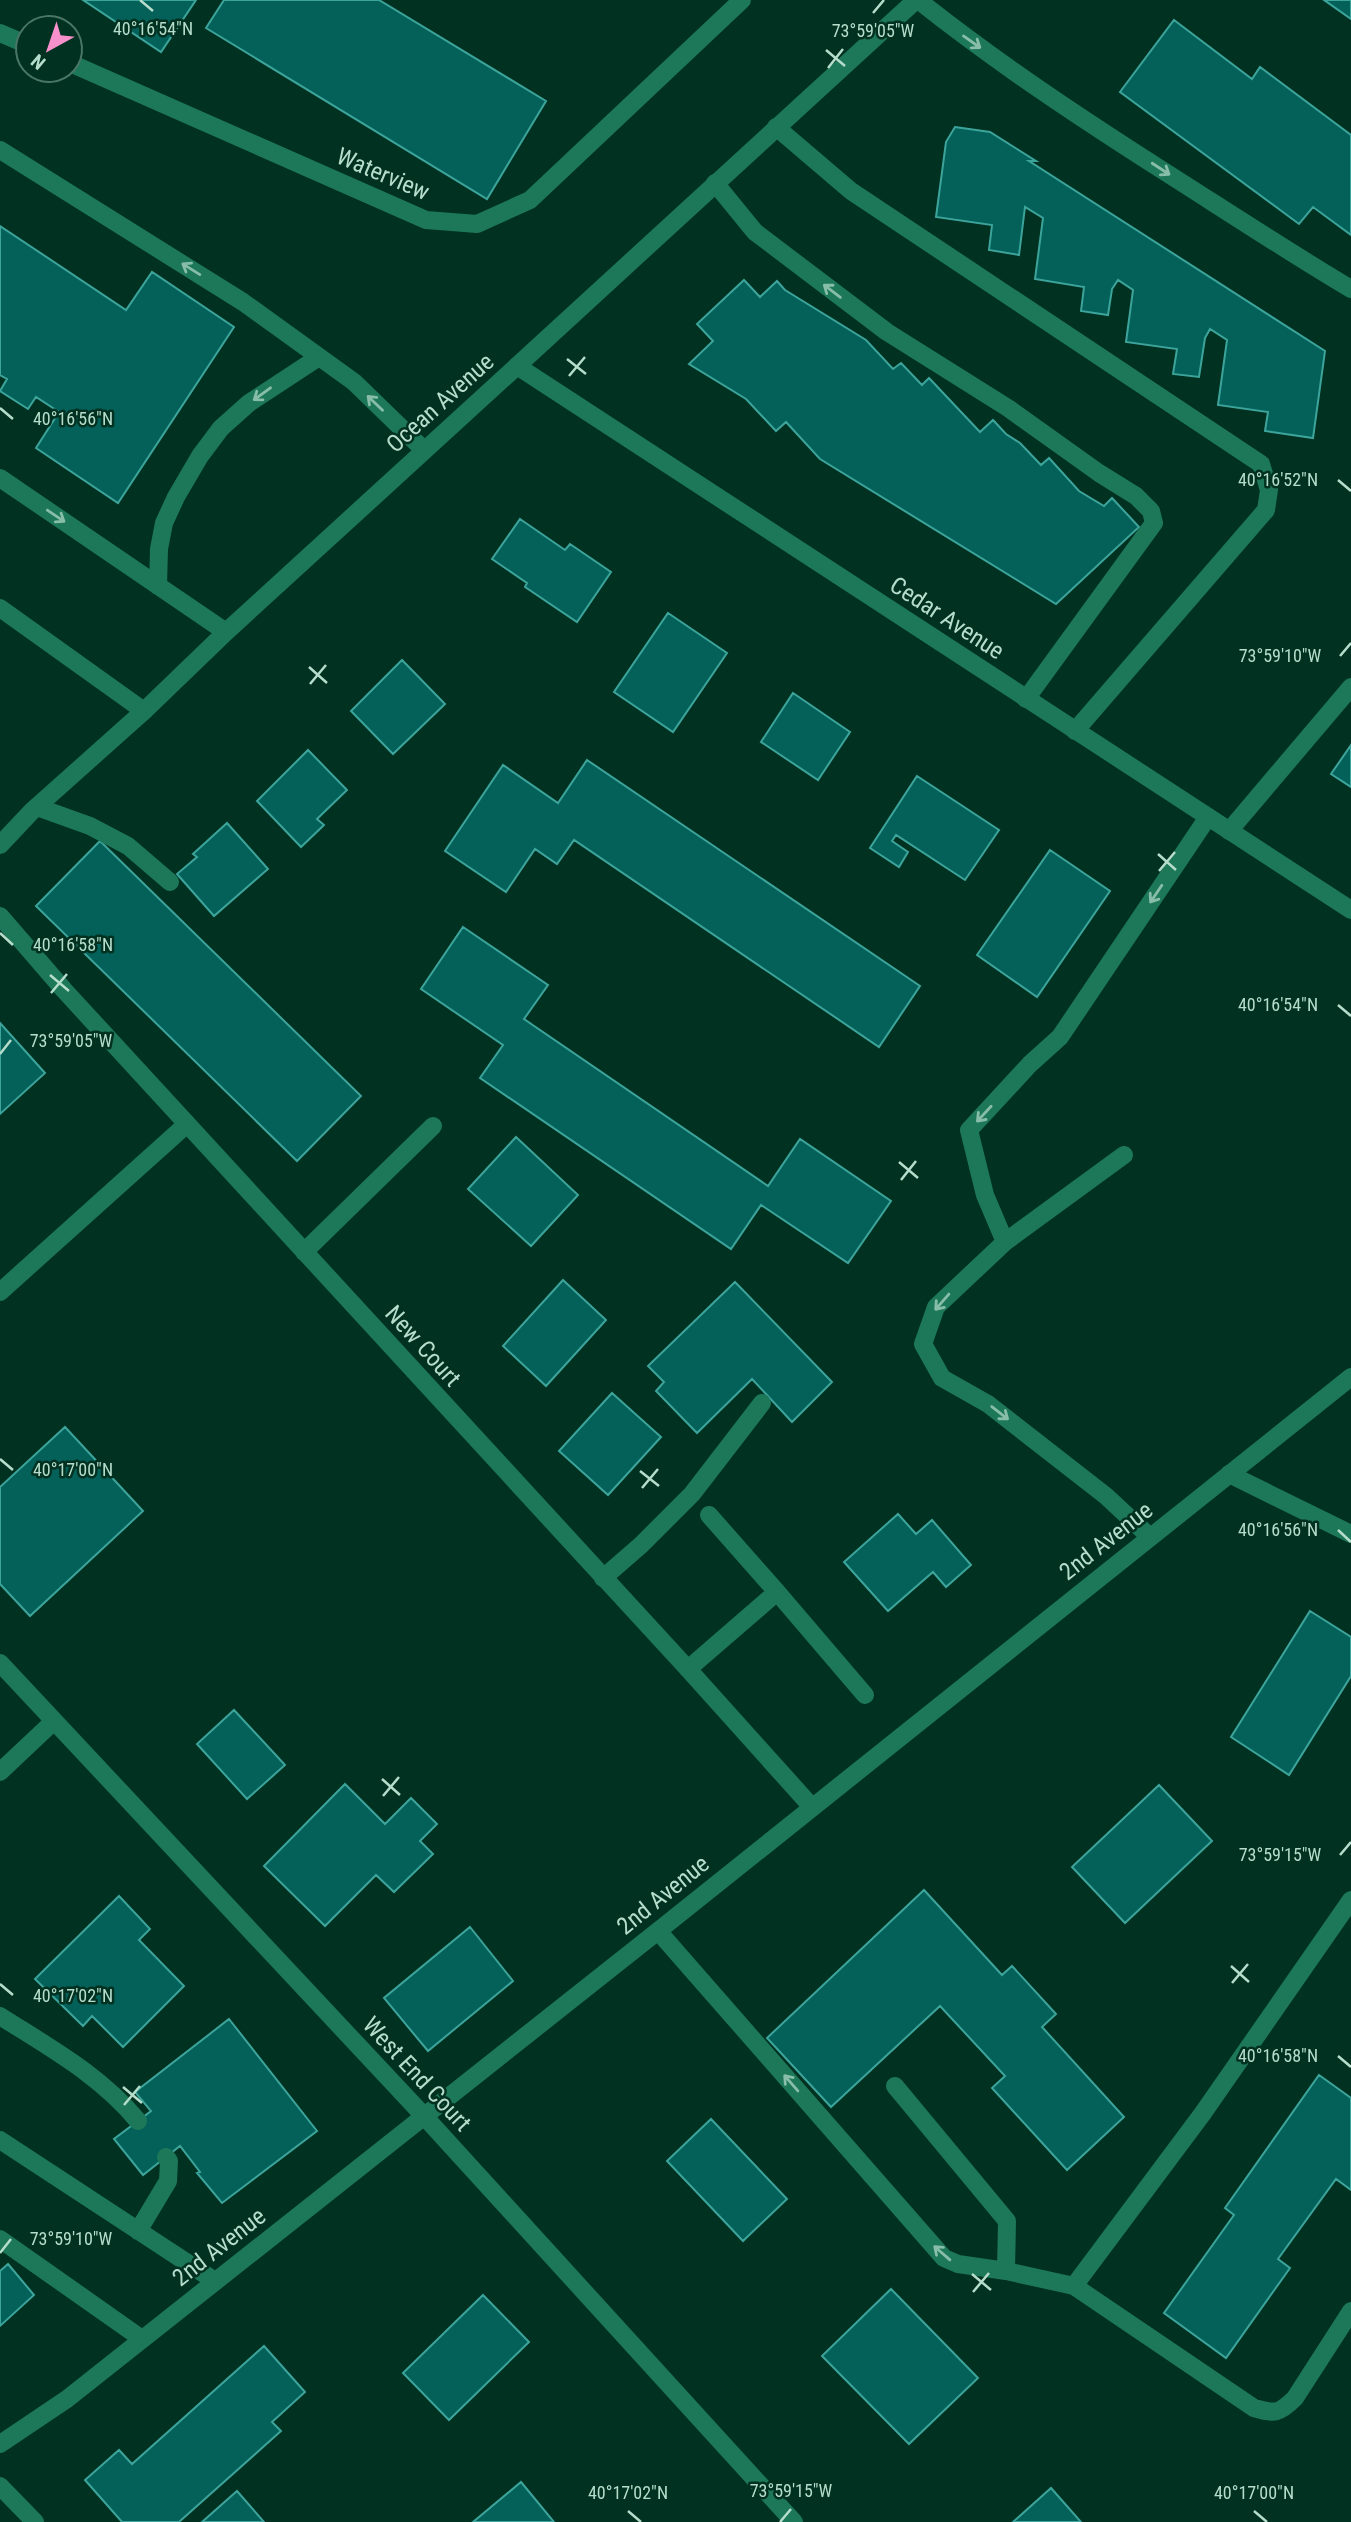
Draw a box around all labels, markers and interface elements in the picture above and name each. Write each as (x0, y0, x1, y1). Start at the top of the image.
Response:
north arrow (14, 14, 84, 84)
text: 40°16'54"N (113, 18, 193, 39)
text: 73°59'05"W (832, 20, 915, 41)
one-way arrow (962, 35, 982, 49)
text: N (27, 49, 50, 74)
street label: Waterview (332, 142, 434, 206)
one-way arrow (1150, 163, 1170, 177)
one-way arrow (182, 262, 202, 276)
one-way arrow (824, 283, 842, 298)
street label: Ocean Avenue (381, 348, 499, 458)
one-way arrow (253, 387, 272, 401)
one-way arrow (367, 394, 384, 411)
text: 40°16'56"N (33, 408, 113, 429)
text: 40°16'52"N (1238, 469, 1318, 490)
one-way arrow (46, 509, 65, 523)
street label: Cedar Avenue (885, 571, 1009, 665)
text: 73°59'10"W (1239, 645, 1322, 666)
one-way arrow (1149, 884, 1163, 903)
text: 40°16'58"N (33, 934, 113, 955)
text: 40°16'54"N (1238, 994, 1318, 1015)
text: 73°59'05"W (30, 1030, 113, 1051)
one-way arrow (975, 1105, 992, 1122)
one-way arrow (934, 1293, 950, 1311)
street label: New Court (379, 1300, 467, 1392)
one-way arrow (991, 1405, 1009, 1420)
text: 40°17'00"N (33, 1459, 113, 1480)
street label: 2nd Avenue (1054, 1496, 1158, 1586)
text: 40°16'56"N (1238, 1519, 1318, 1540)
text: 73°59'15"W (1239, 1844, 1322, 1865)
street label: 2nd Avenue (611, 1850, 715, 1940)
text: 40°17'02"N (33, 1985, 113, 2006)
street label: West End Court (357, 2011, 477, 2137)
text: 40°16'58"N (1238, 2045, 1318, 2066)
one-way arrow (783, 2075, 799, 2093)
street label: 2nd Avenue (167, 2202, 271, 2292)
text: 73°59'10"W (30, 2228, 113, 2249)
one-way arrow (933, 2245, 951, 2261)
text: 73°59'15"W (750, 2480, 833, 2501)
text: 40°17'02"N (588, 2482, 668, 2503)
text: 40°17'00"N (1214, 2482, 1294, 2503)

